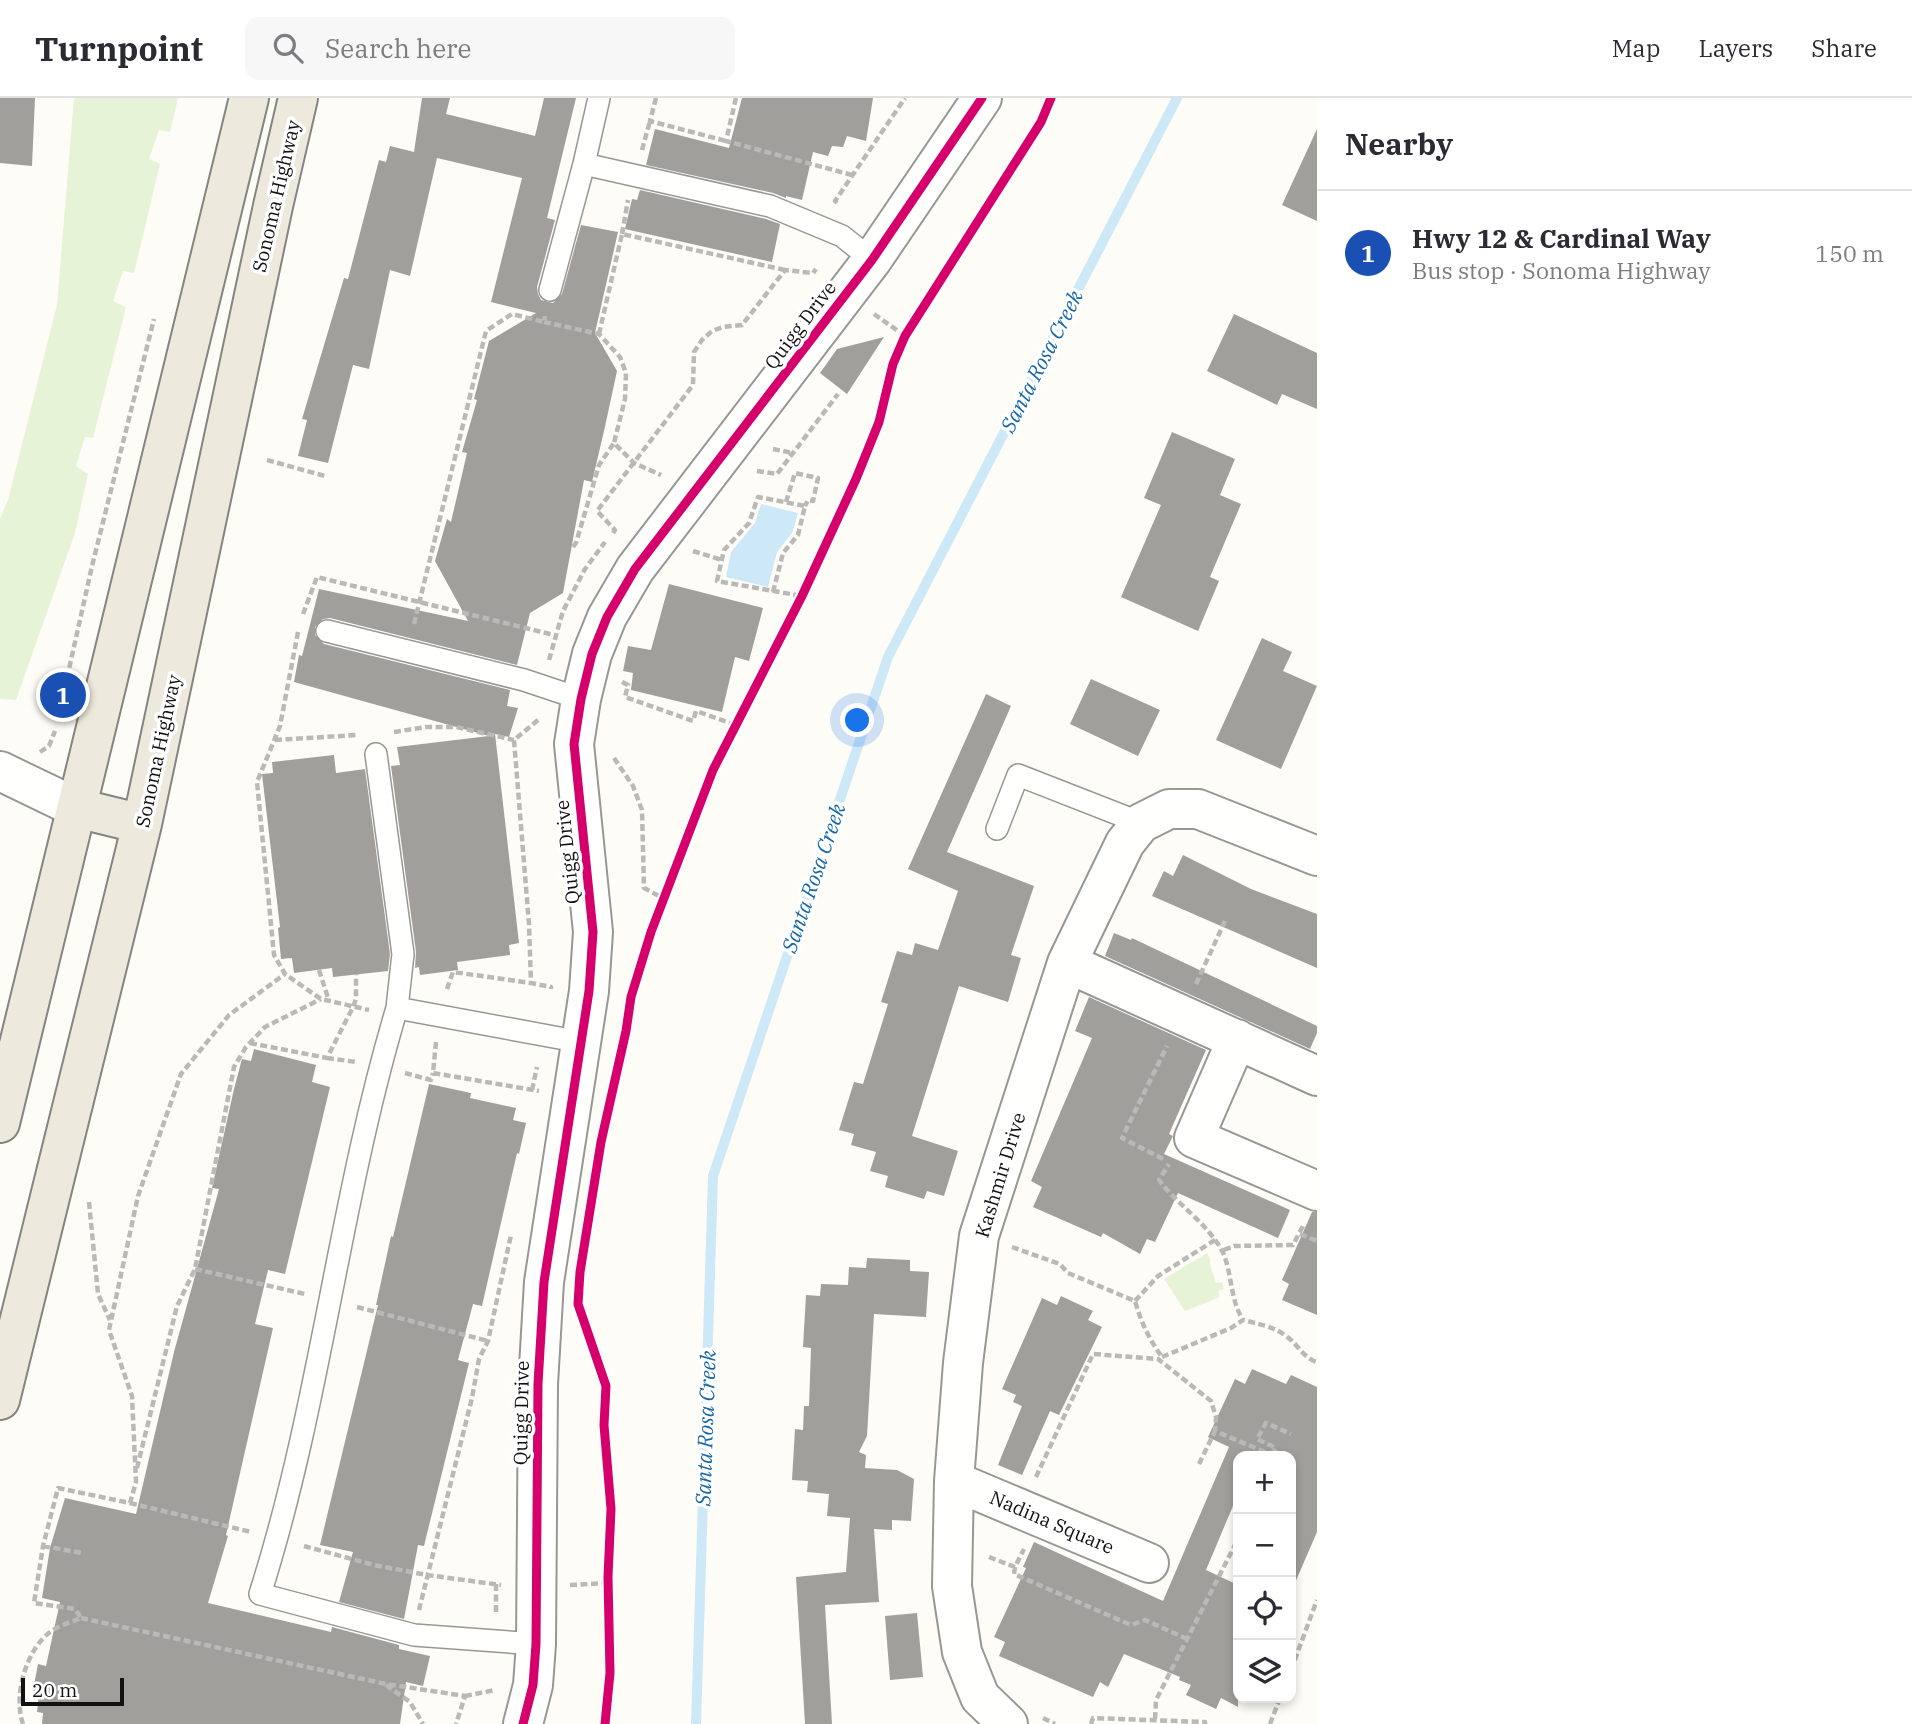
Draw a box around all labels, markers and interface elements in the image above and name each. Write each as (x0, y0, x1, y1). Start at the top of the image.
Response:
search box (245, 17, 735, 80)
text: Turnpoint (35, 27, 203, 70)
icon: search (269, 29, 307, 67)
text: Search here (325, 31, 472, 65)
text: Map (1612, 32, 1660, 64)
text: Layers (1698, 32, 1773, 64)
text: Share (1811, 32, 1877, 64)
street label: Sonoma Highway (247, 117, 305, 274)
text: Nearby (1345, 124, 1453, 163)
text: Hwy 12 & Cardinal Way (1412, 221, 1711, 255)
text: 1 (1361, 238, 1375, 268)
text: 150 m (1815, 238, 1884, 268)
text: Bus stop · Sonoma Highway (1412, 255, 1711, 285)
street label: Quigg Drive (759, 276, 841, 374)
water label: Santa Rosa Creek (993, 284, 1089, 438)
pin: 1 (40, 669, 86, 721)
street label: Sonoma Highway (130, 672, 186, 830)
your location (840, 703, 874, 737)
street label: Quigg Drive (550, 799, 584, 905)
water label: Santa Rosa Creek (774, 799, 852, 957)
street label: Kashmir Drive (970, 1110, 1030, 1240)
water label: Santa Rosa Creek (688, 1349, 722, 1507)
street label: Quigg Drive (508, 1361, 534, 1465)
map controls (1233, 1451, 1296, 1703)
button: + (1233, 1451, 1296, 1514)
street label: Nadina Square (986, 1485, 1118, 1559)
button: − (1233, 1514, 1296, 1577)
button: locate (1233, 1577, 1296, 1640)
button: layers (1233, 1640, 1296, 1703)
scale bar (21, 1675, 124, 1707)
text: 20 m (32, 1678, 77, 1702)

